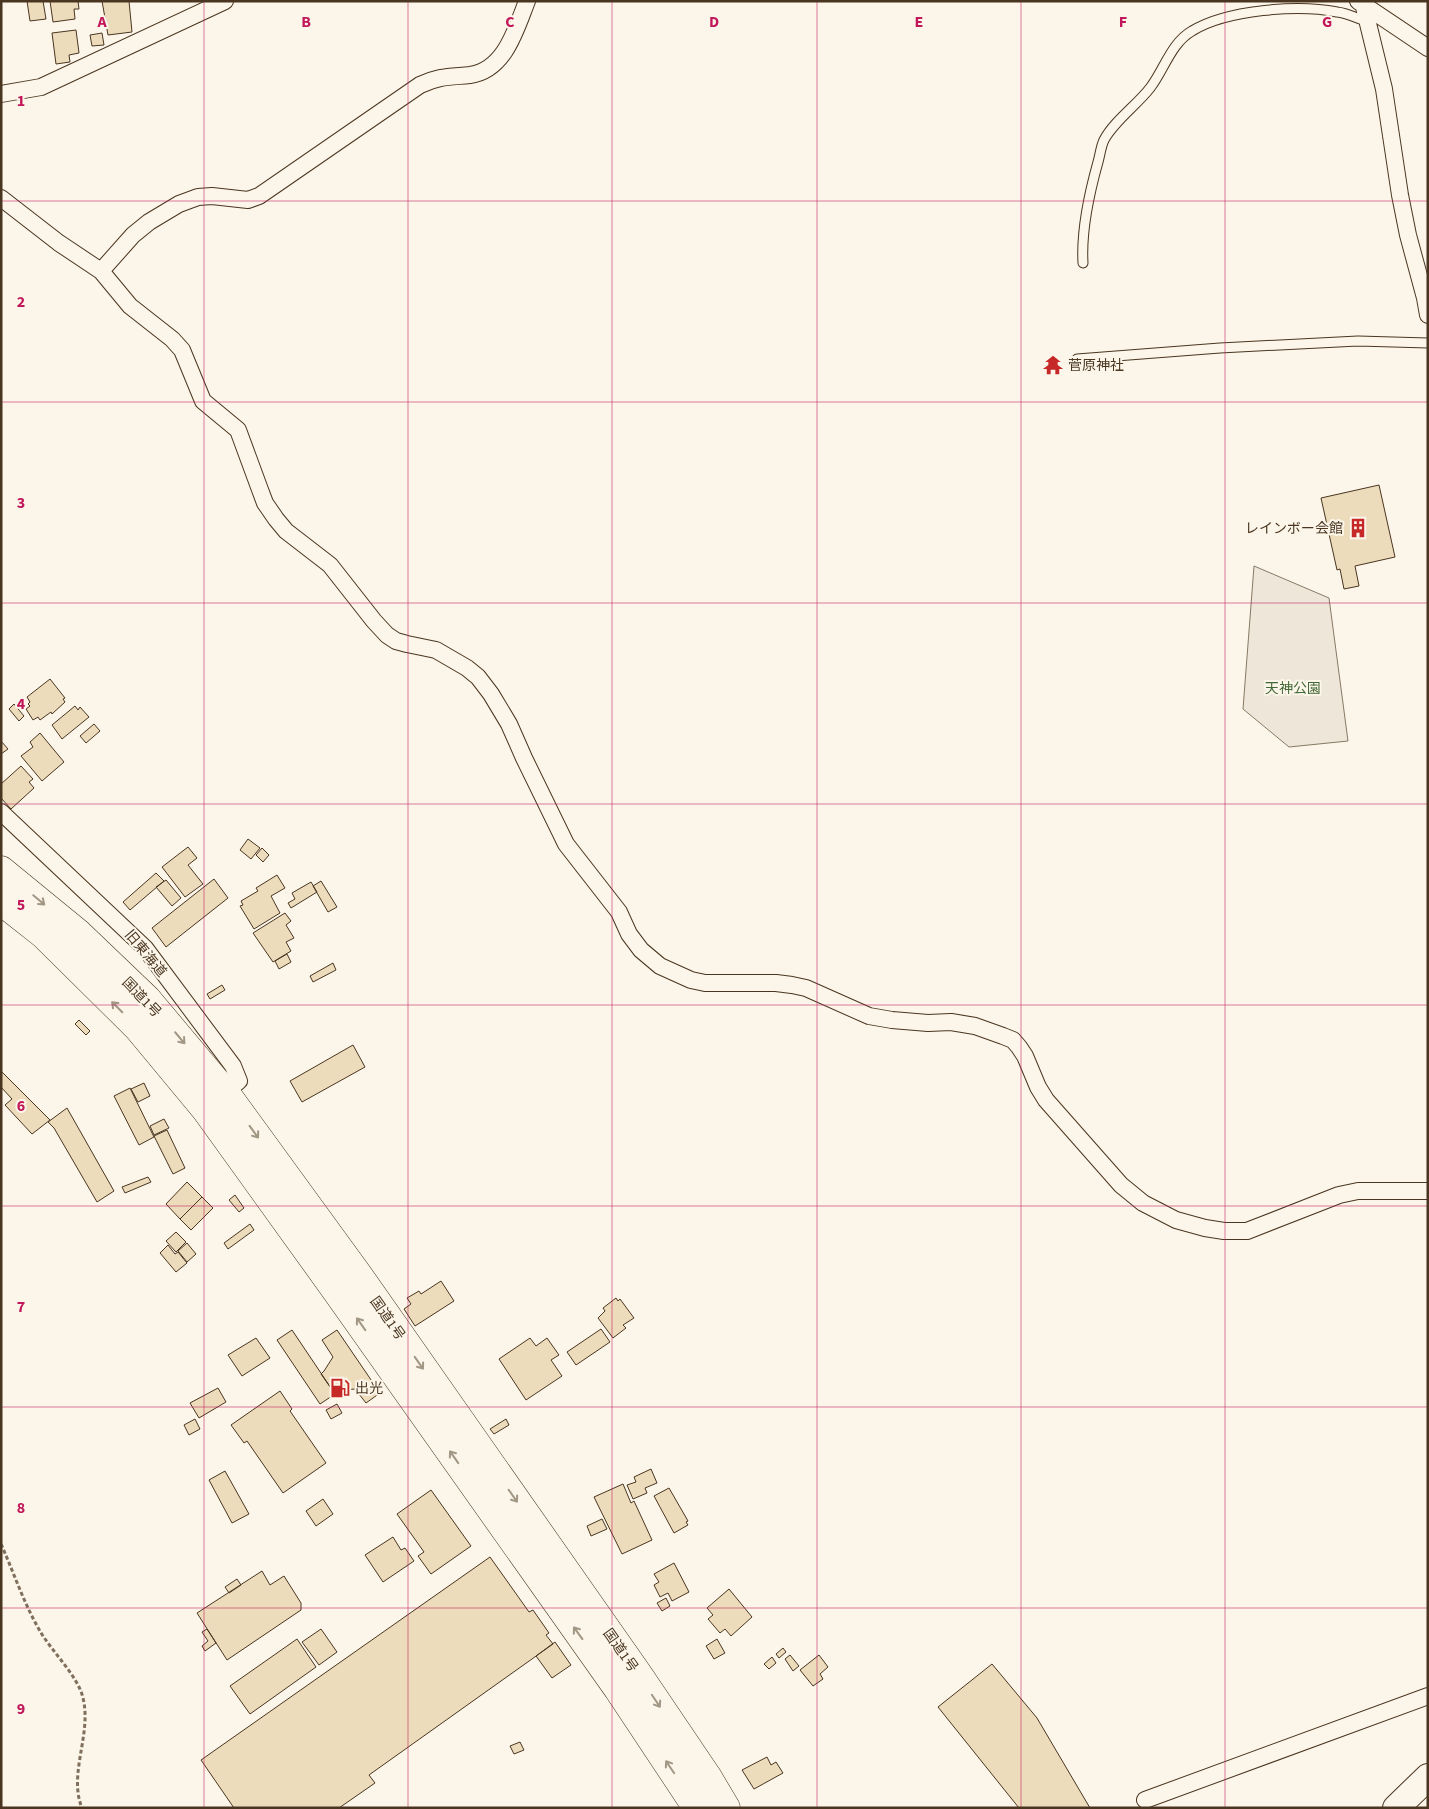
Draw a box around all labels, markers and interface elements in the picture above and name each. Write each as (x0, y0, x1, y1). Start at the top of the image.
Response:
text: A (96, 11, 107, 33)
text: B (301, 11, 311, 33)
text: C (505, 11, 515, 33)
text: D (709, 11, 719, 33)
text: E (915, 11, 923, 33)
text: F (1119, 11, 1127, 33)
text: G (1322, 11, 1332, 33)
text: 1 (17, 90, 25, 112)
text: 2 (17, 291, 25, 313)
temple icon: 菅原神社 (1042, 354, 1064, 376)
place label: 菅原神社 (1068, 356, 1124, 376)
text: 3 (17, 492, 25, 514)
building icon: レインボー会館 (1347, 517, 1369, 539)
place label: レインボー会館 (1245, 519, 1343, 539)
park label: 天神公園 (1265, 679, 1321, 699)
text: 4 (17, 693, 26, 715)
text: 5 (17, 894, 25, 916)
one-way arrow (33, 895, 46, 906)
street label: 旧東海道 (120, 926, 171, 982)
street label: 国道1号 (117, 973, 165, 1022)
one-way arrow (110, 1001, 123, 1013)
one-way arrow (175, 1032, 186, 1045)
text: 6 (17, 1095, 25, 1117)
one-way arrow (248, 1125, 259, 1138)
street label: 国道1号 (365, 1293, 409, 1344)
text: 7 (17, 1296, 25, 1318)
one-way arrow (356, 1318, 366, 1332)
one-way arrow (415, 1356, 425, 1370)
fuel station icon: 出光 (329, 1377, 351, 1399)
place label: 出光 (355, 1379, 383, 1399)
one-way arrow (449, 1450, 459, 1464)
one-way arrow (508, 1489, 518, 1503)
text: 8 (17, 1497, 25, 1519)
street label: 国道1号 (598, 1625, 642, 1676)
one-way arrow (573, 1626, 583, 1640)
one-way arrow (651, 1694, 662, 1708)
text: 9 (17, 1698, 25, 1720)
one-way arrow (665, 1760, 675, 1774)

